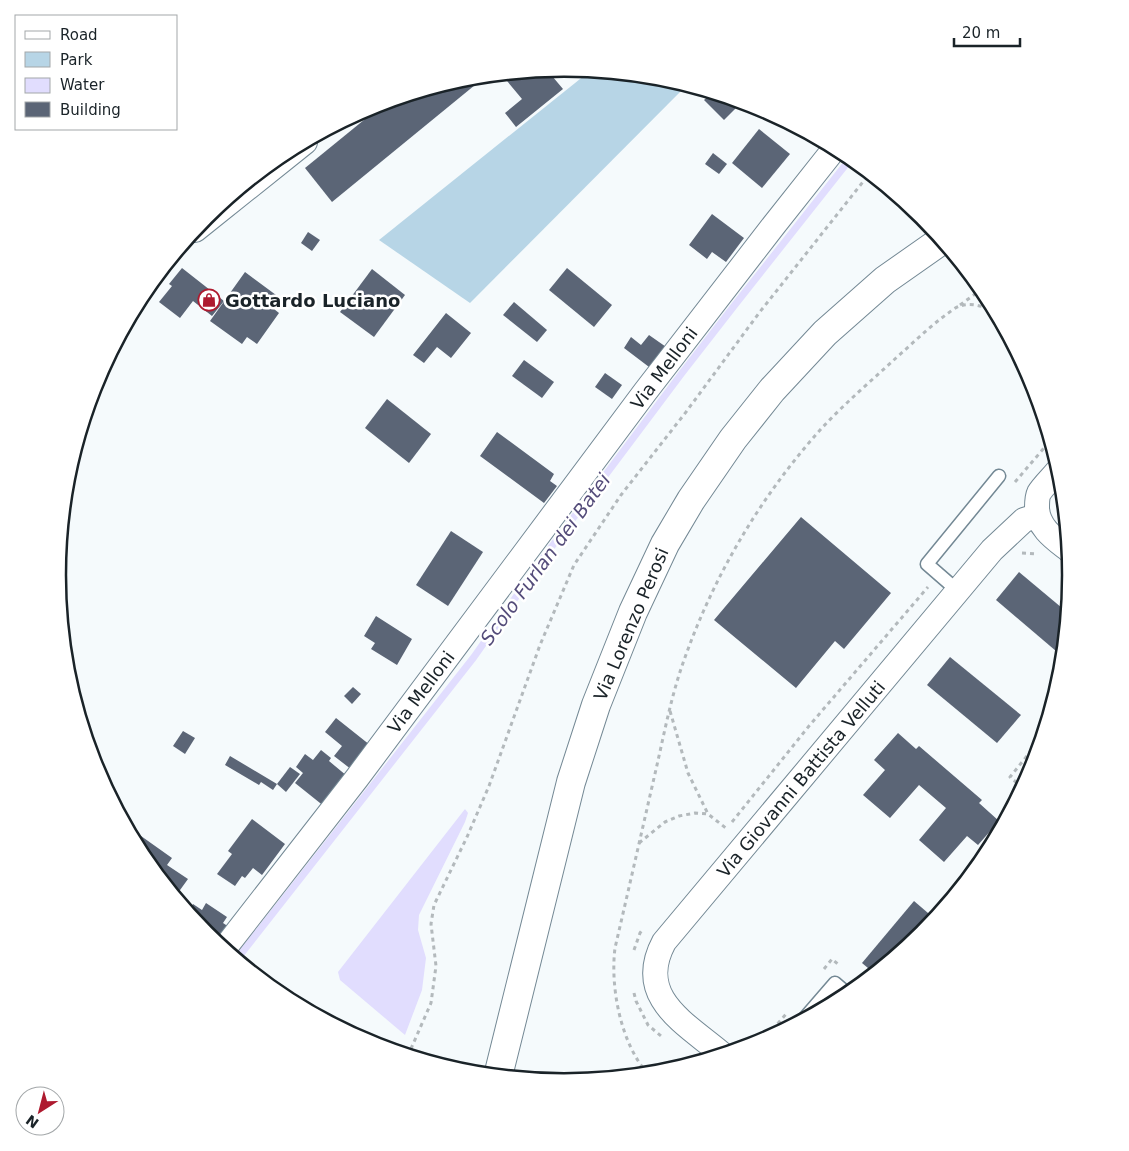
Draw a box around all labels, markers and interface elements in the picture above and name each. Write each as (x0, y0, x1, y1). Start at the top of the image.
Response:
legend (15, 15, 178, 130)
scale bar (954, 15, 1020, 47)
text: 20 m (962, 24, 1000, 42)
text: Road (60, 26, 98, 44)
text: Park (60, 51, 93, 69)
text: Water (60, 76, 105, 94)
text: Building (60, 101, 121, 119)
shop icon: Gottardo Luciano (197, 288, 221, 312)
place label: Gottardo Luciano (225, 290, 400, 311)
street label: Via Melloni (626, 323, 702, 413)
water label: Scolo Furlan dei Batei (475, 469, 615, 649)
street label: Via Lorenzo Perosi (589, 545, 673, 703)
street label: Via Melloni (383, 647, 459, 737)
street label: Via Giovanni Battista Velluti (713, 676, 889, 882)
north arrow (15, 1086, 65, 1136)
text: N (23, 1112, 42, 1131)

